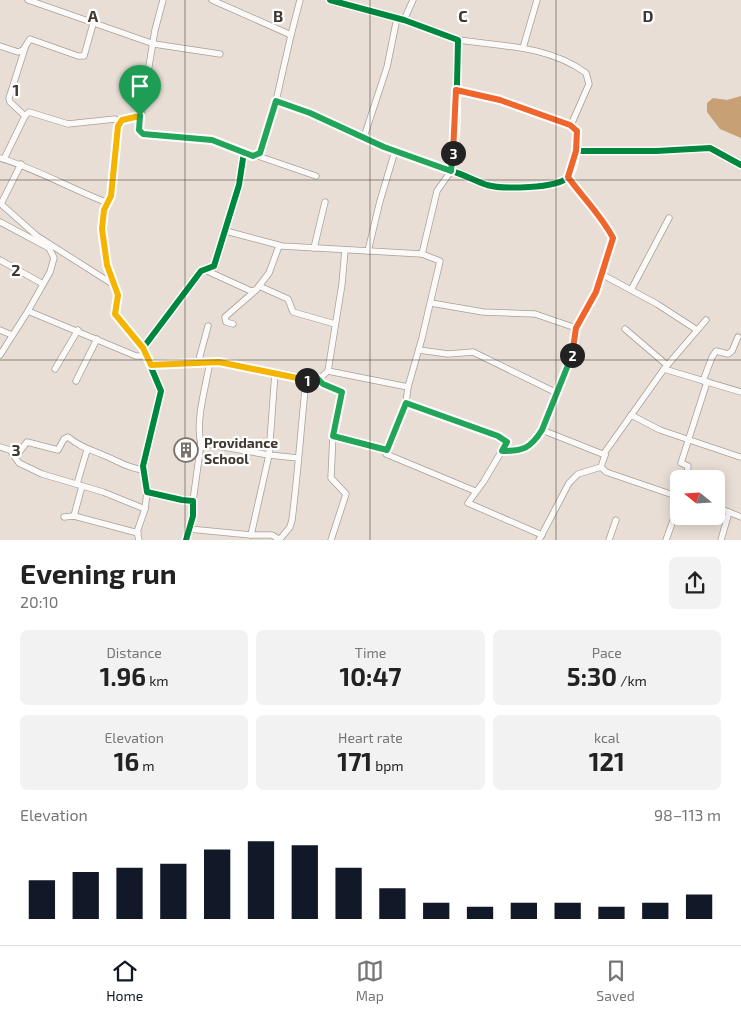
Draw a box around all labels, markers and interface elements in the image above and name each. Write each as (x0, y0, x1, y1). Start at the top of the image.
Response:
text: A (88, 6, 99, 25)
text: B (273, 6, 283, 25)
text: C (458, 6, 468, 25)
text: D (643, 6, 654, 25)
pin (119, 65, 161, 116)
icon: arrive (126, 72, 154, 100)
text: 1 (13, 80, 19, 99)
pin: 3 (440, 140, 466, 166)
text: 3 (450, 145, 457, 162)
text: 2 (11, 260, 21, 279)
pin: 2 (560, 342, 584, 368)
text: 2 (568, 347, 577, 364)
pin: 1 (294, 368, 320, 392)
text: 1 (304, 372, 311, 389)
place label: Providance School (204, 434, 278, 467)
building icon: Providance School (173, 437, 199, 463)
text: 3 (11, 440, 21, 459)
north arrow (670, 470, 725, 525)
map controls (670, 470, 725, 525)
text: Evening run (20, 556, 177, 590)
button: share (669, 557, 721, 609)
text: 20:10 (20, 592, 58, 611)
text: Distance (107, 644, 162, 661)
text: Time (355, 644, 386, 661)
text: Pace (592, 644, 622, 661)
text: 1.96 (100, 661, 146, 691)
text: 10:47 (339, 661, 402, 691)
text: 5:30 (567, 661, 617, 691)
text: km (146, 672, 169, 689)
text: /km (617, 672, 647, 689)
text: Elevation (104, 729, 164, 746)
text: Heart rate (338, 729, 403, 746)
text: kcal (594, 729, 620, 746)
text: 16 (114, 746, 139, 776)
text: 171 (337, 746, 372, 776)
text: 121 (589, 746, 625, 776)
text: m (139, 757, 155, 774)
text: bpm (372, 757, 404, 774)
text: Elevation (20, 805, 88, 824)
text: 98–113 m (654, 805, 721, 824)
tab: Home (106, 957, 143, 1004)
tab: Map (356, 957, 384, 1004)
tab: Saved (596, 957, 635, 1004)

